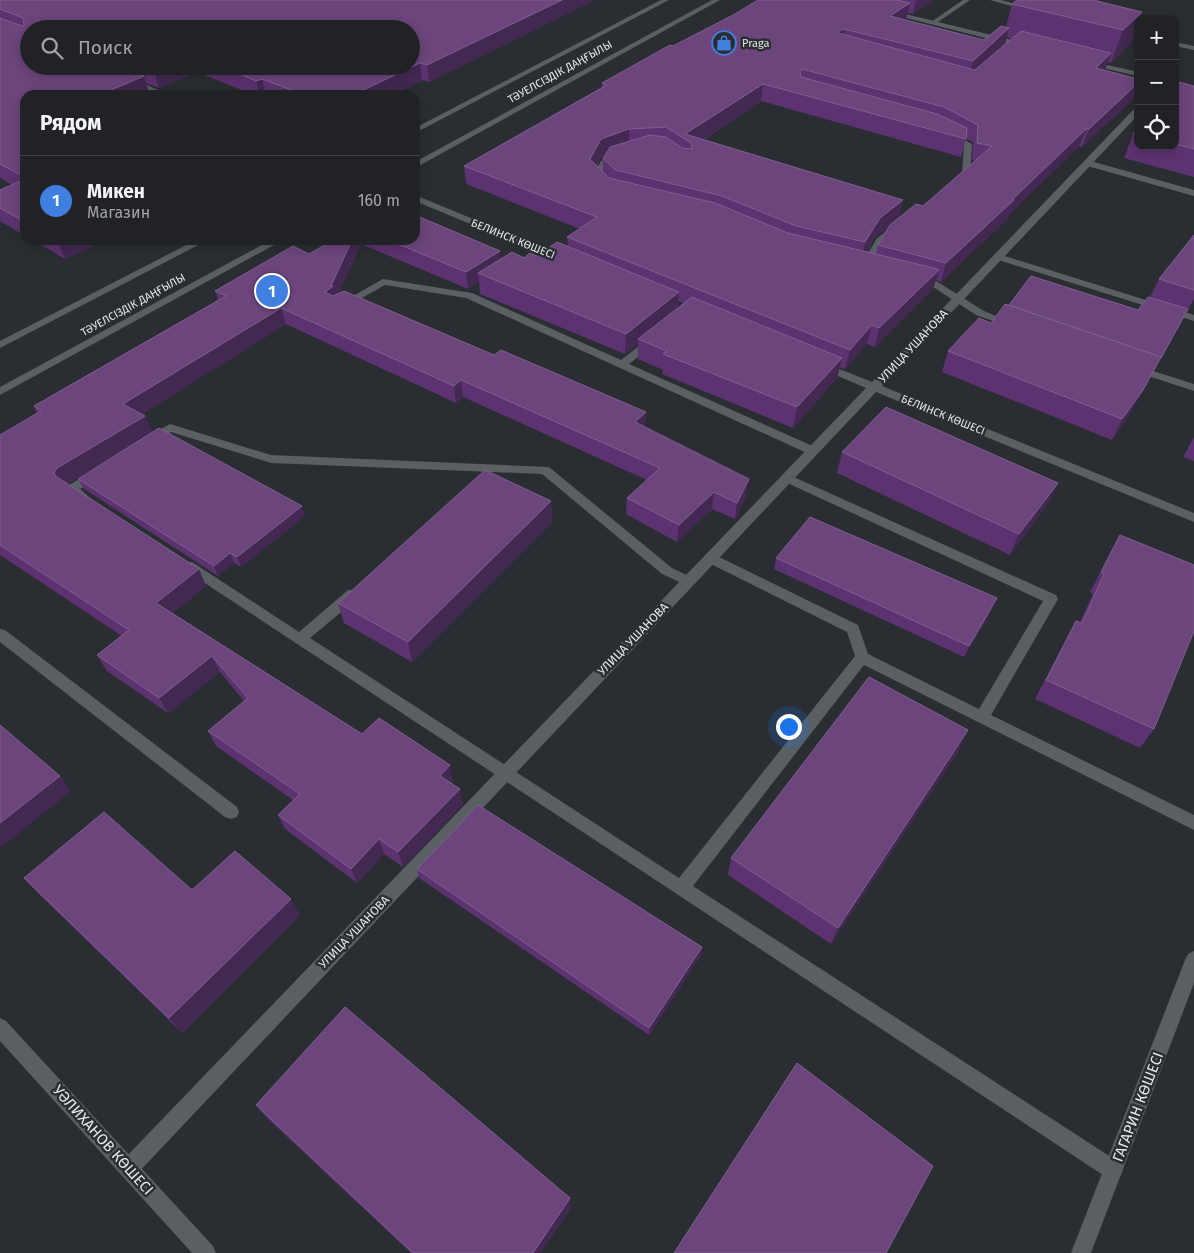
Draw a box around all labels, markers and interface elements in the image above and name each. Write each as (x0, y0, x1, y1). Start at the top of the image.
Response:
map controls (1134, 15, 1179, 150)
button: + (1134, 15, 1179, 60)
search box (20, 20, 420, 75)
shop icon: Praga (711, 30, 737, 56)
icon: search (38, 34, 66, 62)
text: Поиск (78, 36, 132, 59)
place label: Praga (742, 37, 769, 50)
street label: ТӘУЕЛСІЗДІК ДАҢҒЫЛЫ (506, 38, 614, 106)
button: − (1134, 60, 1179, 105)
button: locate (1134, 105, 1179, 150)
text: Рядом (40, 110, 101, 136)
text: Микен (87, 180, 145, 203)
text: 1 (52, 191, 60, 210)
text: 160 m (358, 191, 400, 210)
text: Магазин (87, 203, 150, 222)
street label: БЕЛИНСК КӨШЕСІ (469, 216, 557, 262)
street label: ТӘУЕЛСІЗДІК ДАҢҒЫЛЫ (79, 271, 187, 339)
pin: 1 (256, 272, 288, 310)
street label: УЛИЦА УШАНОВА (875, 306, 951, 386)
street label: БЕЛИНСК КӨШЕСІ (899, 392, 987, 438)
street label: УЛИЦА УШАНОВА (595, 600, 671, 678)
your location (776, 714, 802, 740)
street label: УЛИЦА УШАНОВА (316, 893, 392, 971)
street label: ГАГАРИН КӨШЕСІ (1109, 1050, 1167, 1164)
street label: УӘЛИХАНОВ КӨШЕСІ (49, 1081, 157, 1199)

